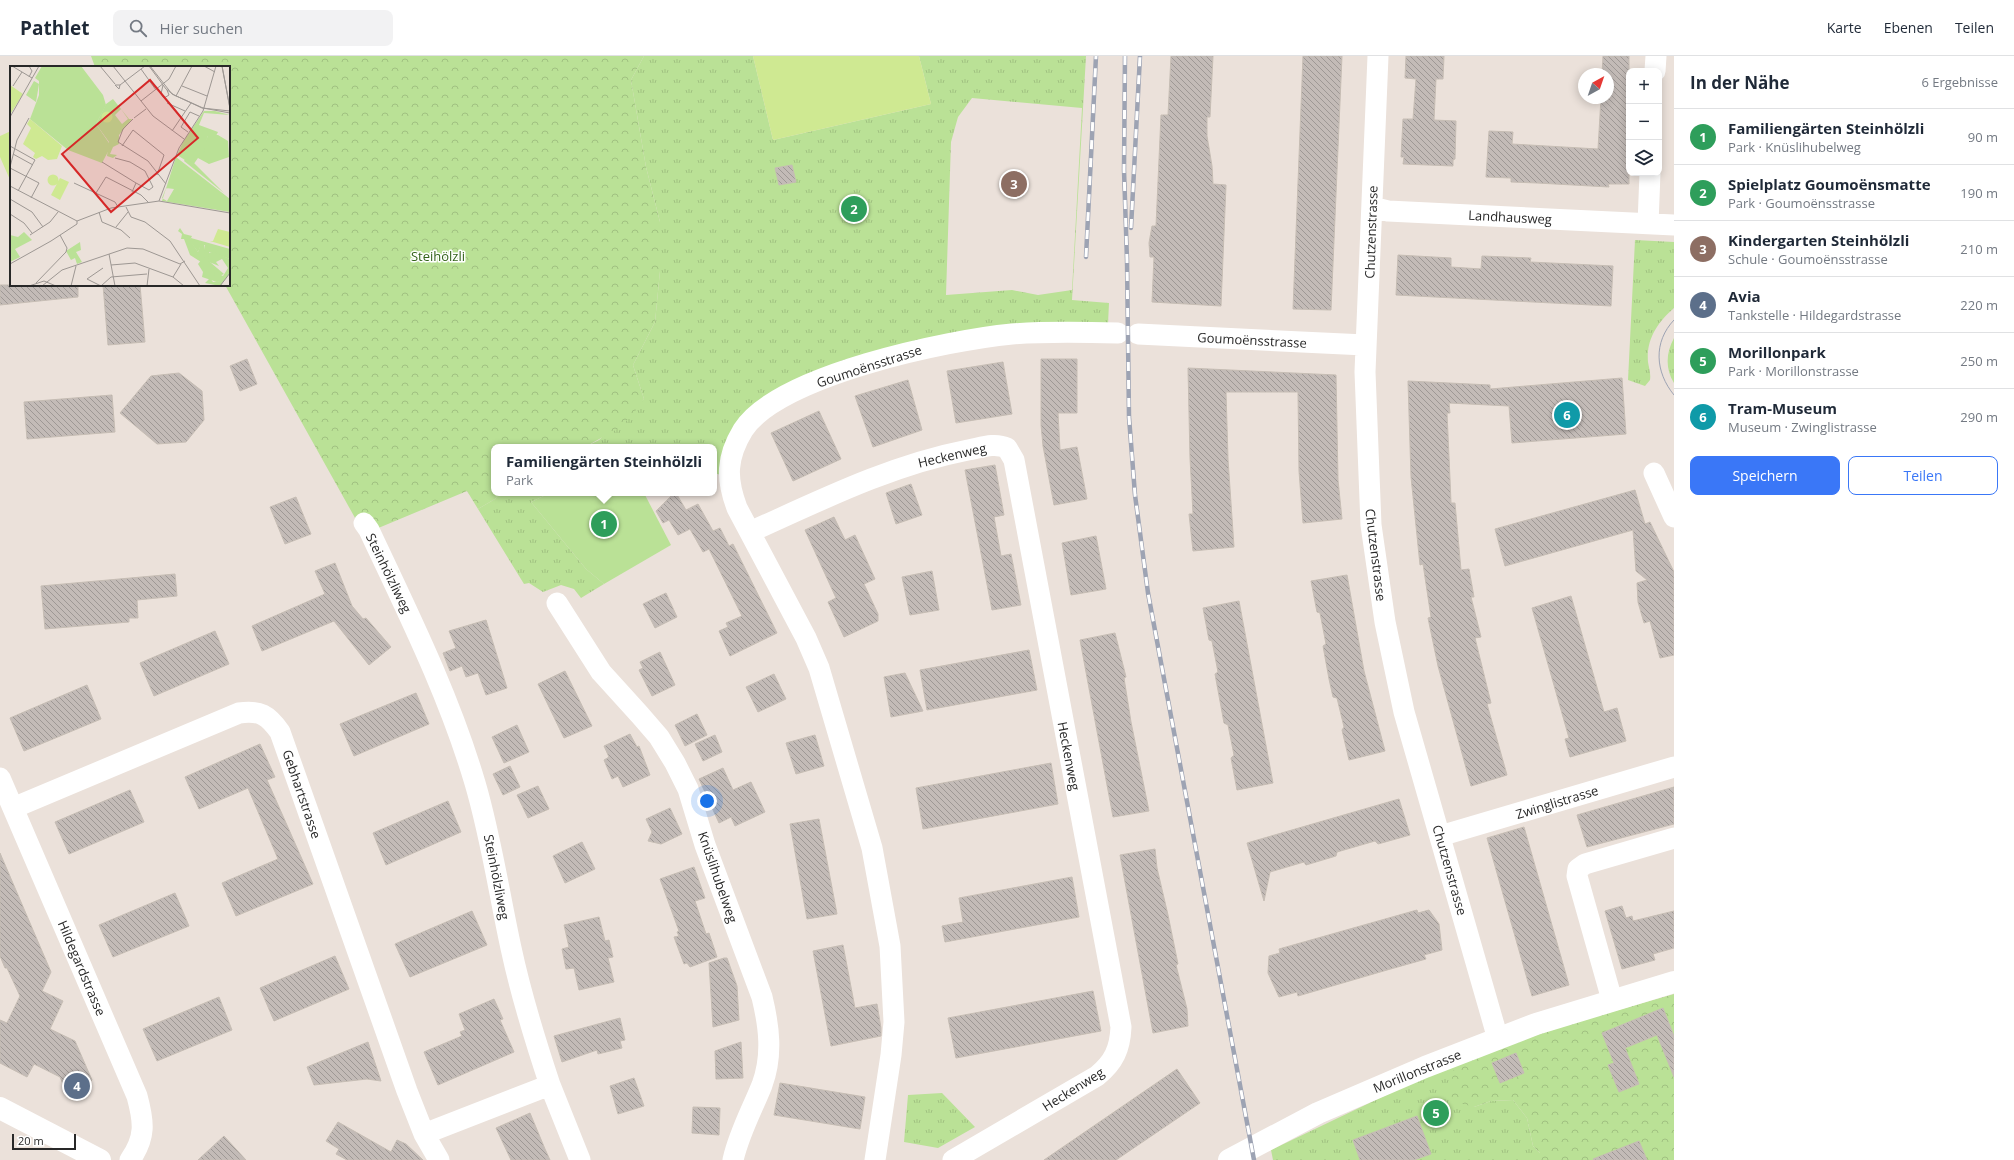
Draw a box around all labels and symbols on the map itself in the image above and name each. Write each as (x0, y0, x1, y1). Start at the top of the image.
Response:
inset map (10, 66, 230, 286)
north arrow (1578, 68, 1614, 104)
pin: 3 (1001, 169, 1027, 199)
street label: Chutzenstrasse (1360, 185, 1382, 279)
pin: 2 (841, 194, 867, 224)
street label: Landhausweg (1468, 206, 1552, 228)
park label: Steihölzli (411, 247, 465, 265)
street label: Goumoënsstrasse (1197, 328, 1307, 352)
street label: Goumoënsstrasse (814, 341, 924, 391)
pin: 6 (1554, 400, 1580, 430)
street label: Heckenweg (916, 438, 988, 472)
street label: Chutzenstrasse (1361, 508, 1391, 602)
pin: 1 (591, 509, 617, 539)
street label: Steinhölzliweg (362, 530, 416, 616)
street label: Heckenweg (1054, 720, 1084, 792)
street label: Gebhartstrasse (278, 747, 326, 841)
street label: Zwinglistrasse (1514, 781, 1600, 823)
your location (697, 791, 717, 811)
street label: Chutzenstrasse (1429, 823, 1471, 917)
street label: Knüslihubelweg (694, 829, 742, 925)
street label: Steinhölzliweg (480, 833, 514, 921)
street label: Hildegardstrasse (54, 918, 110, 1018)
street label: Morillonstrasse (1370, 1045, 1464, 1097)
street label: Heckenweg (1039, 1063, 1107, 1115)
pin: 4 (64, 1071, 90, 1101)
pin: 5 (1423, 1098, 1449, 1128)
scale bar (12, 1132, 76, 1151)

